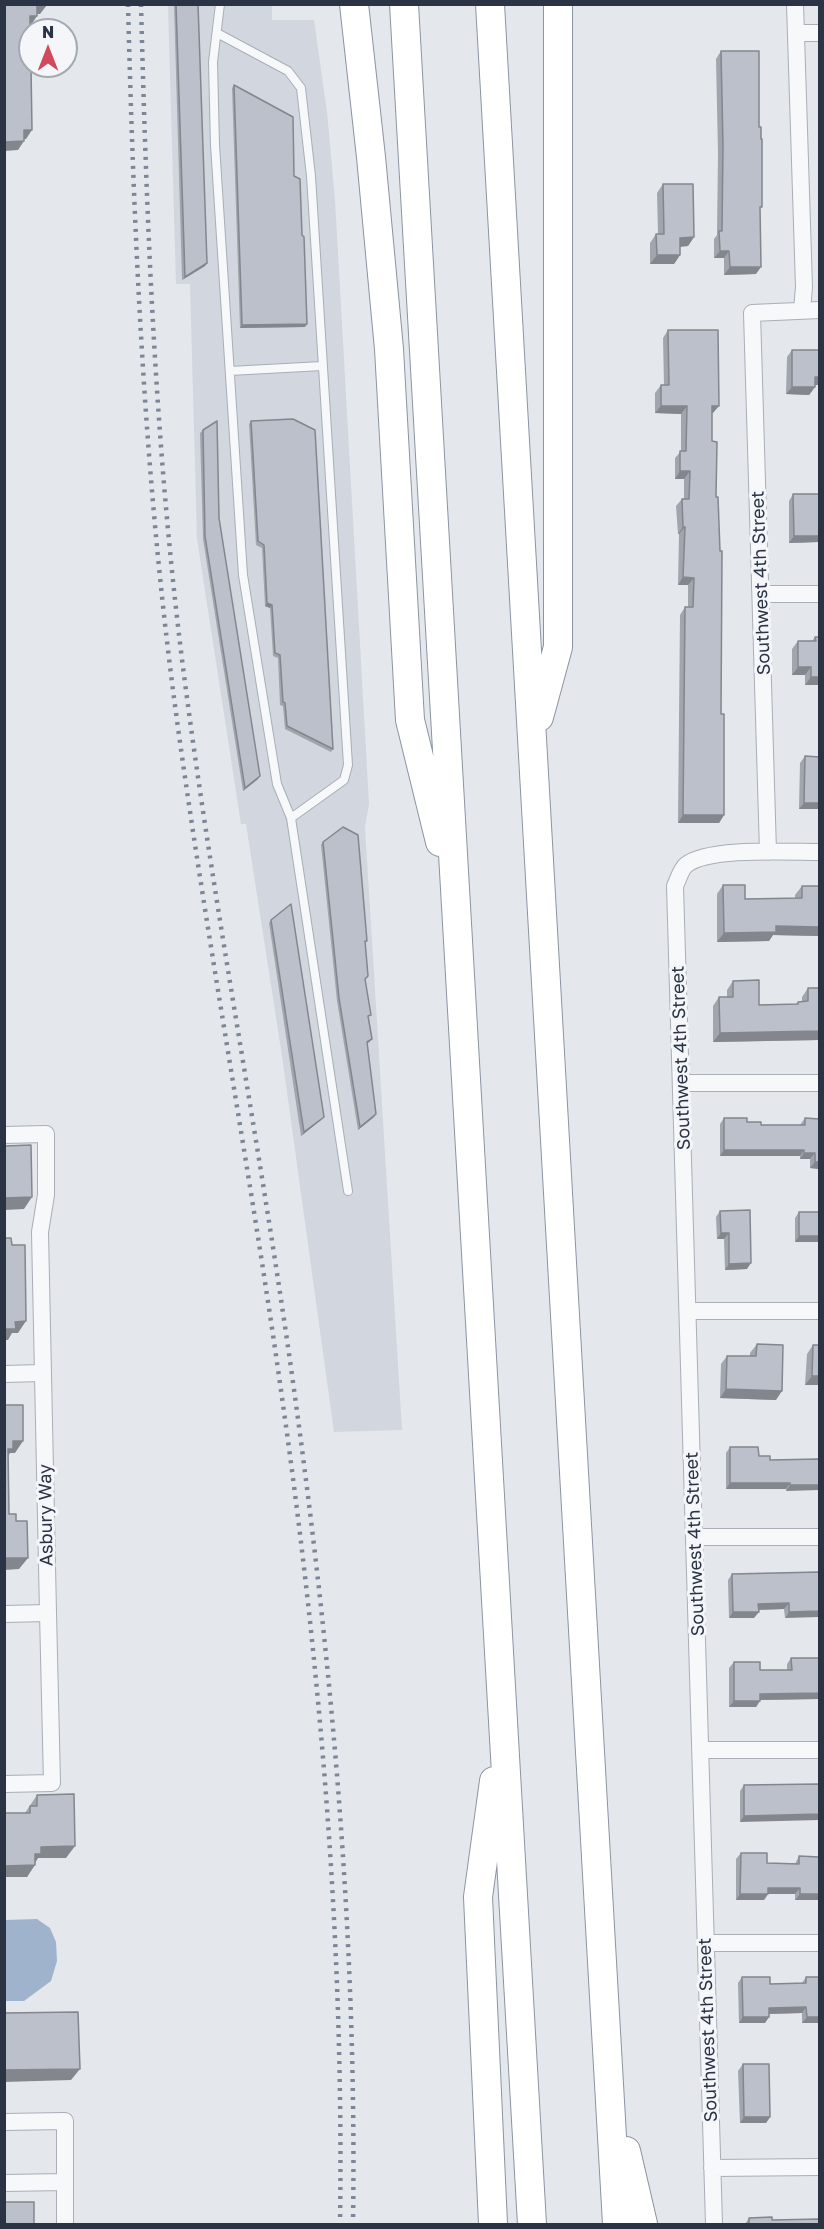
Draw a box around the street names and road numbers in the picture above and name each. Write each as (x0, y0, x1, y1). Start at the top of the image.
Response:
street label: Southwest 4th Street (747, 490, 775, 676)
street label: Southwest 4th Street (667, 965, 695, 1151)
street label: Southwest 4th Street (681, 1451, 709, 1637)
street label: Asbury Way (34, 1464, 58, 1566)
street label: Southwest 4th Street (694, 1937, 722, 2123)

